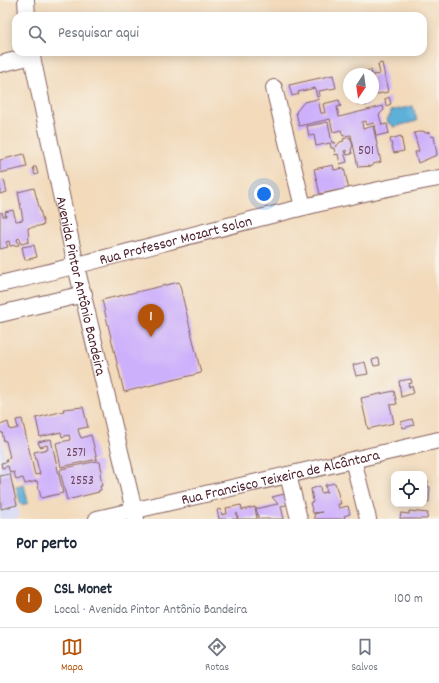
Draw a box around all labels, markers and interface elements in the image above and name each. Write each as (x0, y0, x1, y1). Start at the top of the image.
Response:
search box (12, 12, 427, 56)
icon: search (26, 23, 48, 45)
text: Pesquisar aqui (58, 23, 139, 45)
north arrow (343, 68, 379, 104)
house number: 501 (358, 142, 374, 161)
your location (254, 184, 274, 204)
street label: Avenida Pintor Antônio Bandeira (49, 194, 111, 379)
street label: Rua Professor Mozart Solon (97, 211, 255, 272)
pin: 1 (138, 304, 164, 337)
house number: 2571 (66, 444, 86, 463)
street label: Rua Francisco Teixeira de Alcântara (179, 445, 383, 512)
map controls (391, 471, 427, 507)
button: locate (391, 471, 427, 507)
house number: 2553 (70, 472, 94, 491)
text: Por perto (16, 533, 77, 557)
text: CSL Monet (54, 579, 112, 601)
text: 1 (28, 590, 30, 609)
text: 100 m (394, 590, 423, 609)
text: Local · Avenida Pintor Antônio Bandeira (54, 601, 247, 620)
tab: Mapa (61, 636, 83, 676)
tab: Rotas (205, 636, 229, 676)
tab: Salvos (351, 636, 378, 676)

